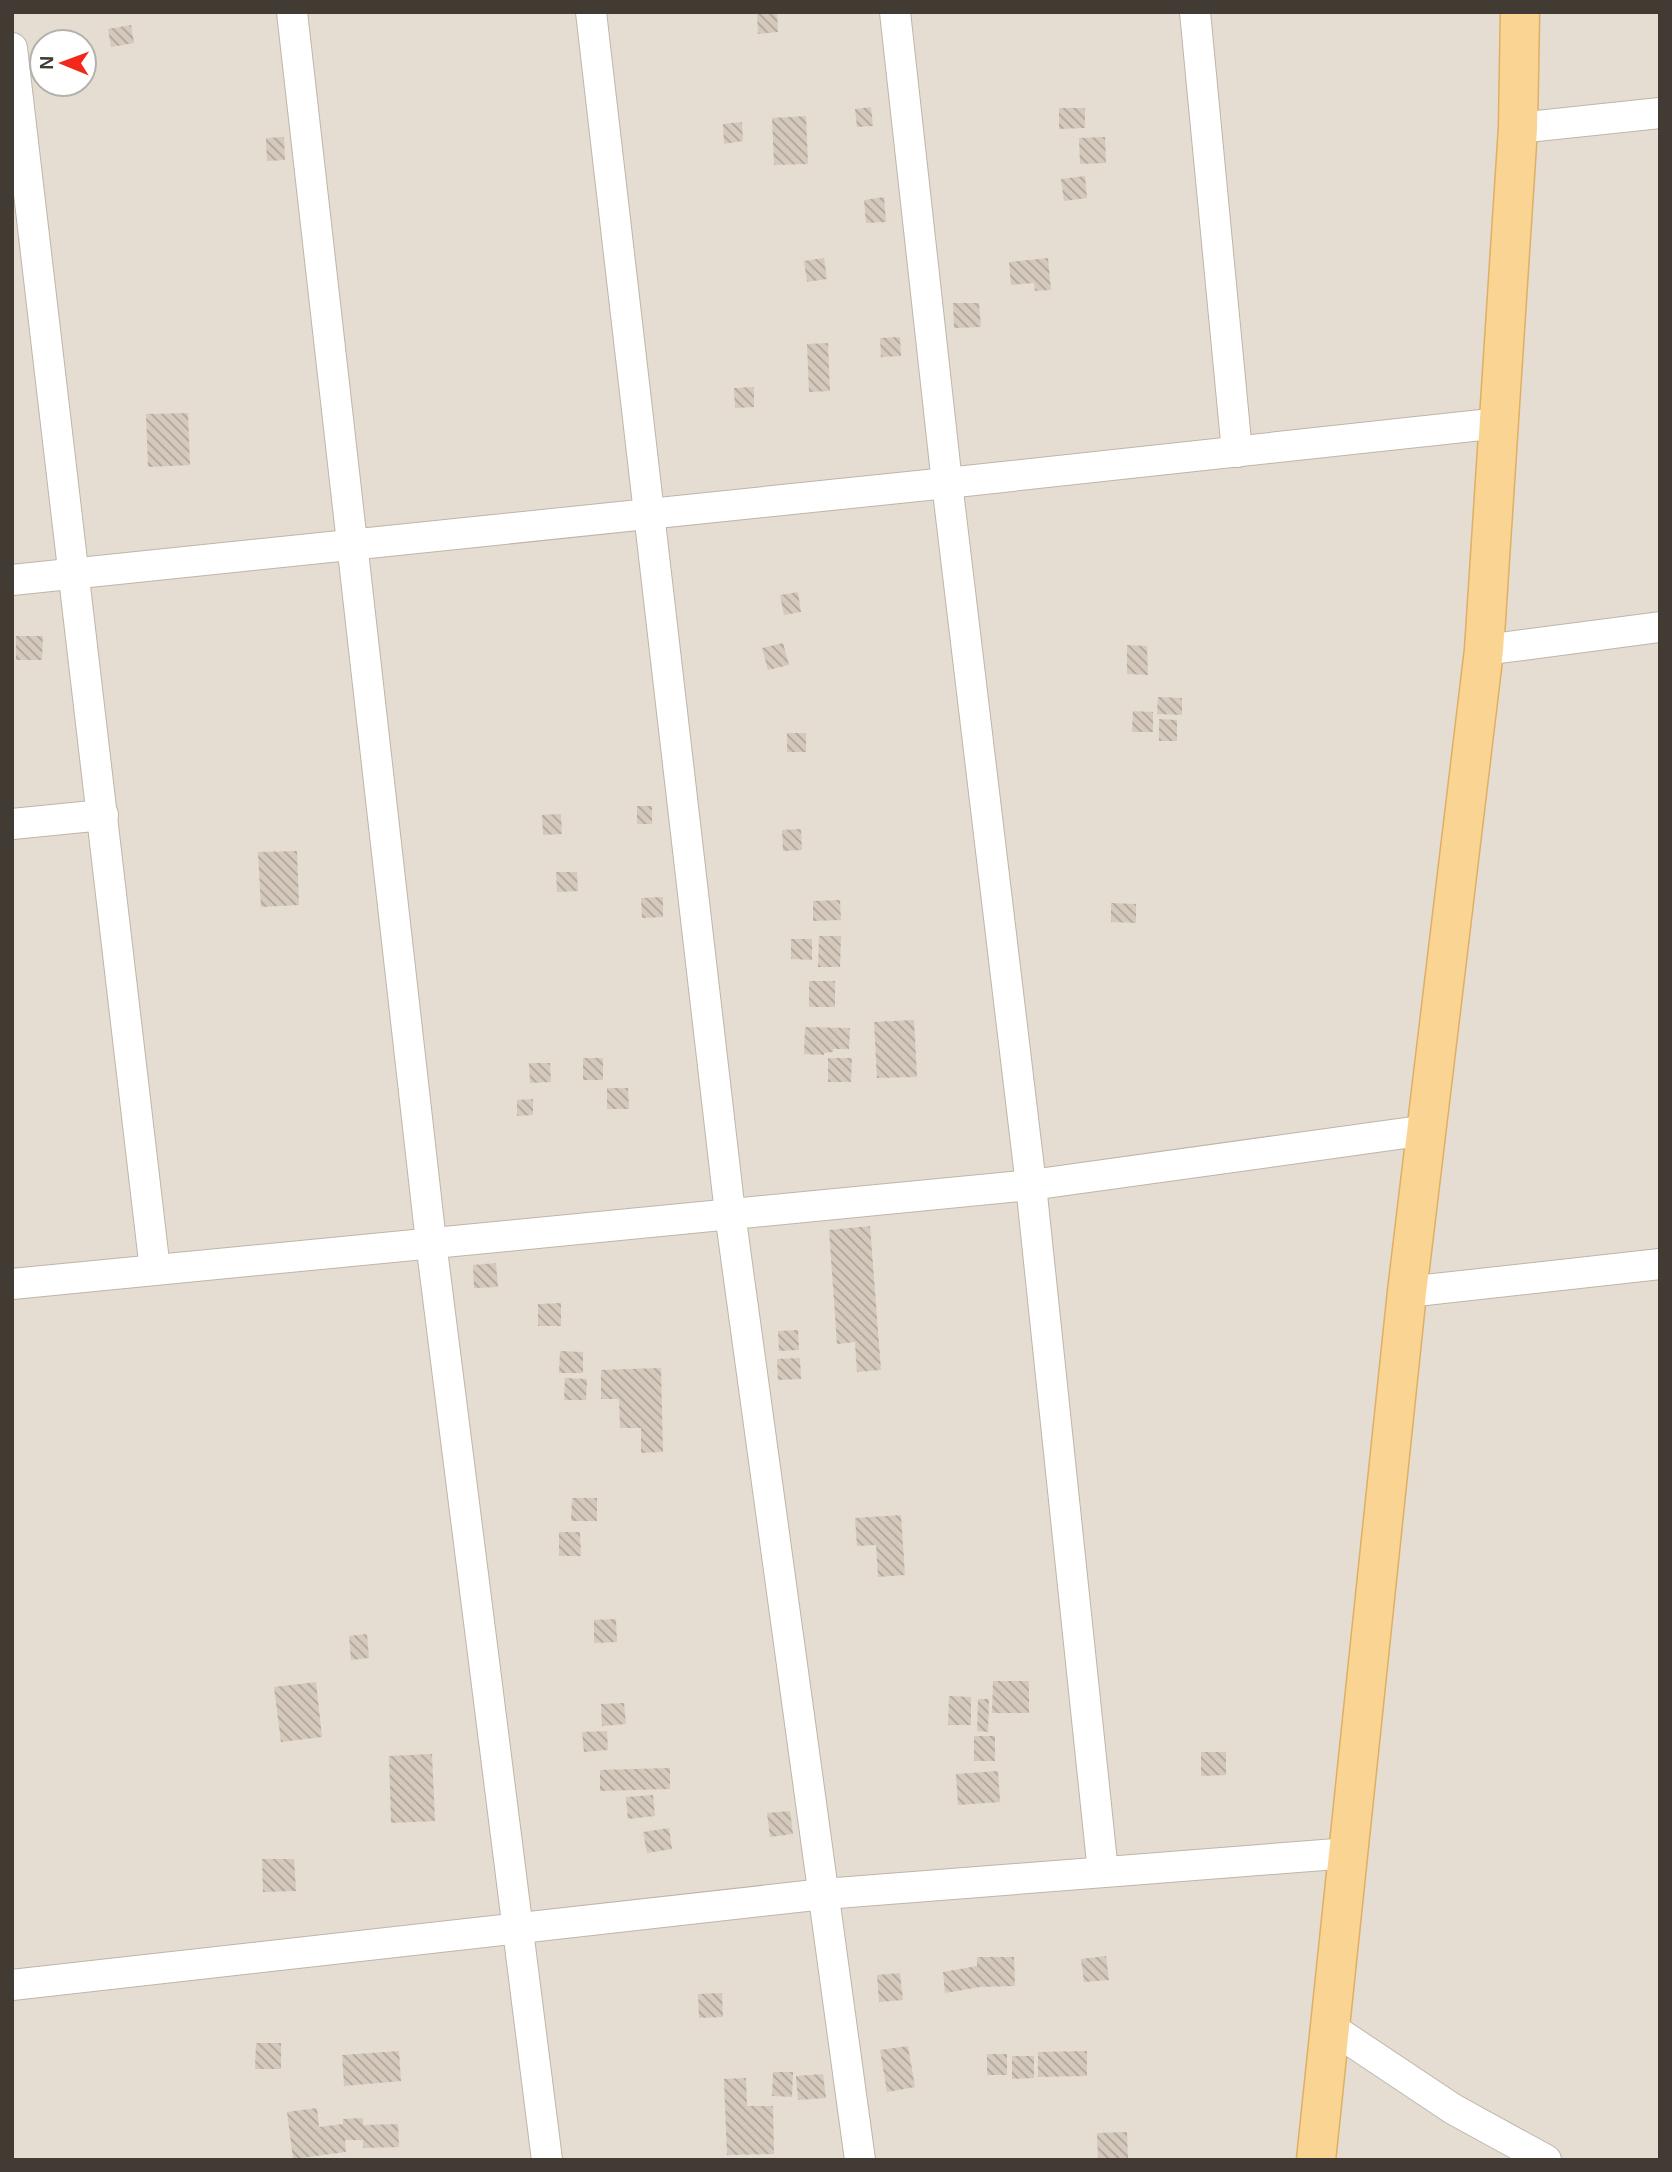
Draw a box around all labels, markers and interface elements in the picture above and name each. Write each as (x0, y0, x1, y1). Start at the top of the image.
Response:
north arrow (28, 28, 98, 98)
text: N (36, 56, 57, 70)

